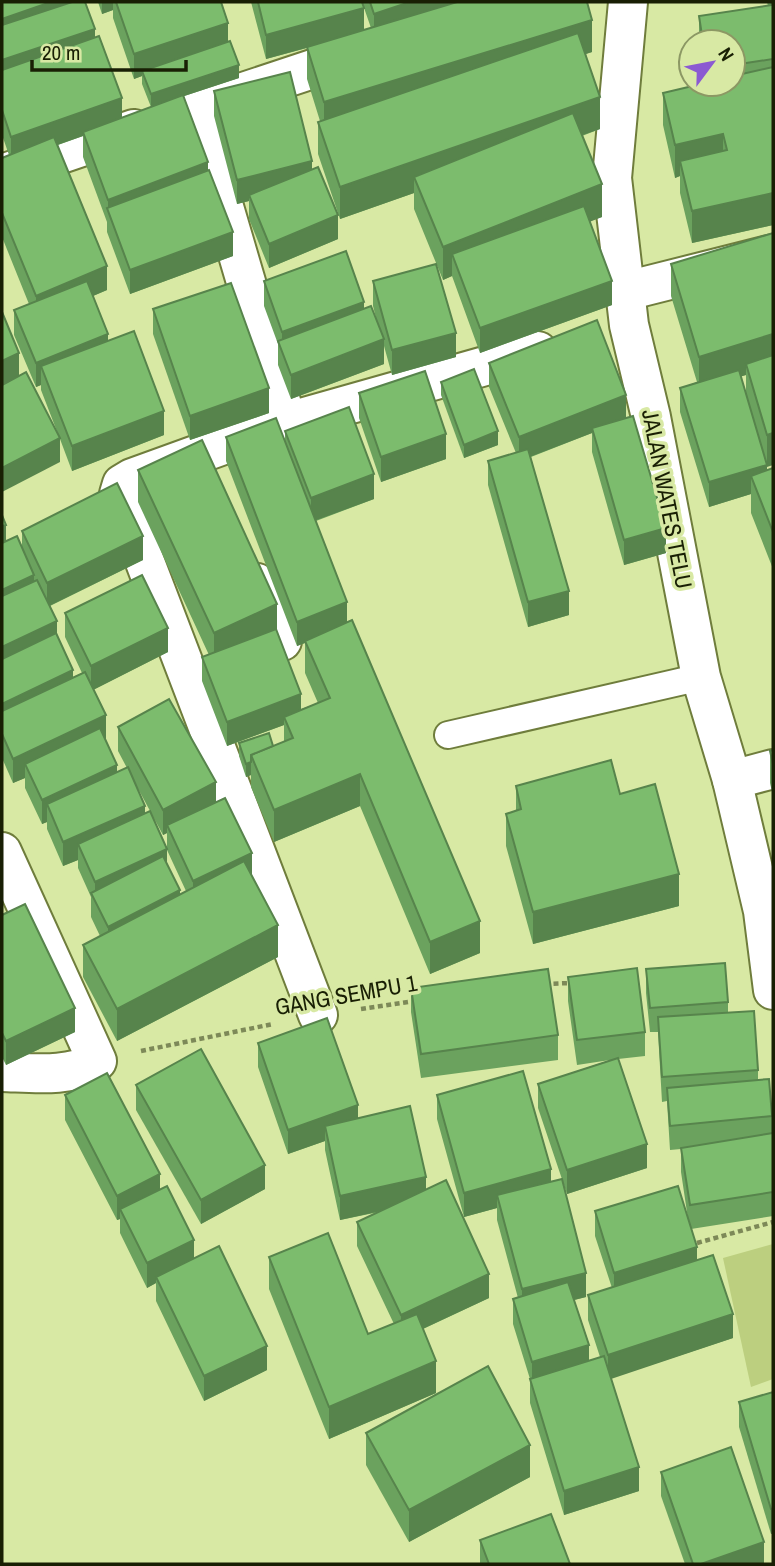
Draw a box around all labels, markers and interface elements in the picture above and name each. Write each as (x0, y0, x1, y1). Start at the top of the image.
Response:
scale bar (32, 28, 186, 72)
north arrow (677, 28, 747, 98)
text: 20 m (42, 38, 80, 67)
text: N (712, 42, 740, 66)
street label: JALAN WATES TELU (635, 407, 700, 591)
street label: GANG SEMPU 1 (273, 967, 420, 1022)

